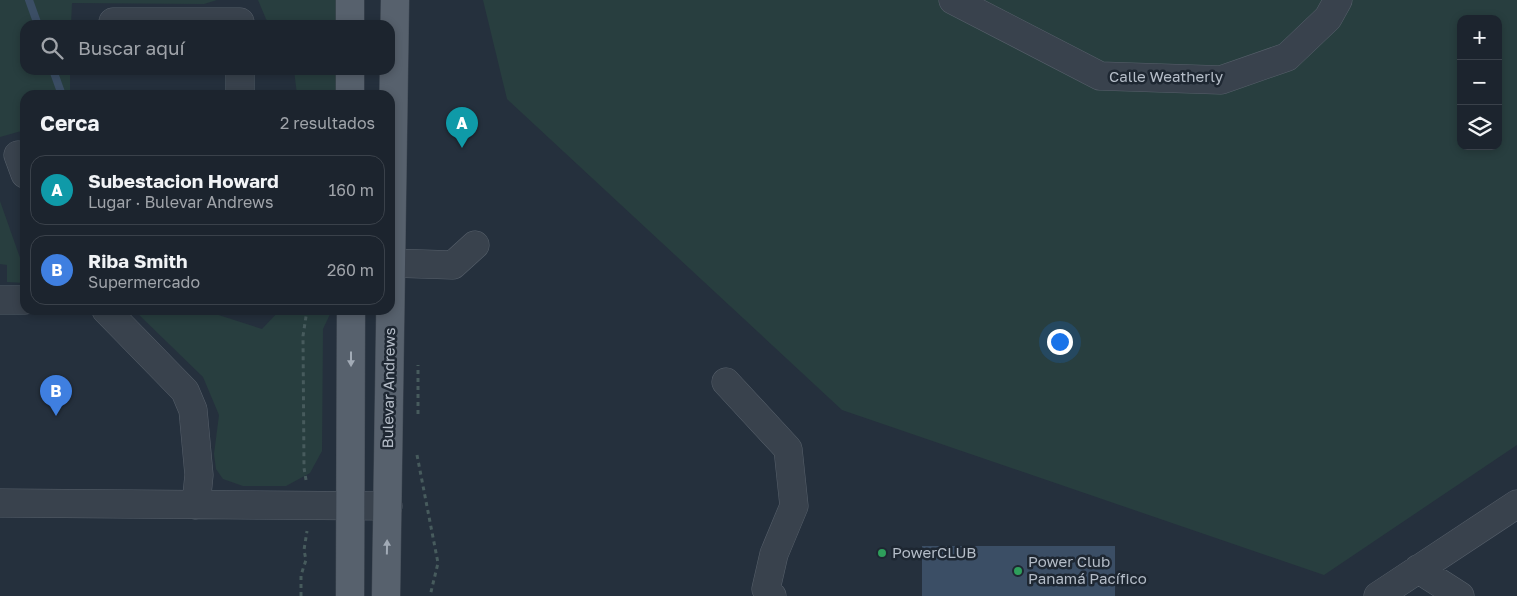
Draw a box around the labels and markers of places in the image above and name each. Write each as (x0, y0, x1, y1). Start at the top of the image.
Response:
pin: A (446, 107, 478, 148)
pin: B (40, 375, 72, 416)
place label: PowerCLUB (892, 543, 976, 561)
marker: PowerCLUB (876, 547, 888, 559)
place label: Power Club Panamá Pacífico (1028, 552, 1147, 587)
marker: Power Club Panamá Pacífico (1012, 565, 1024, 577)

